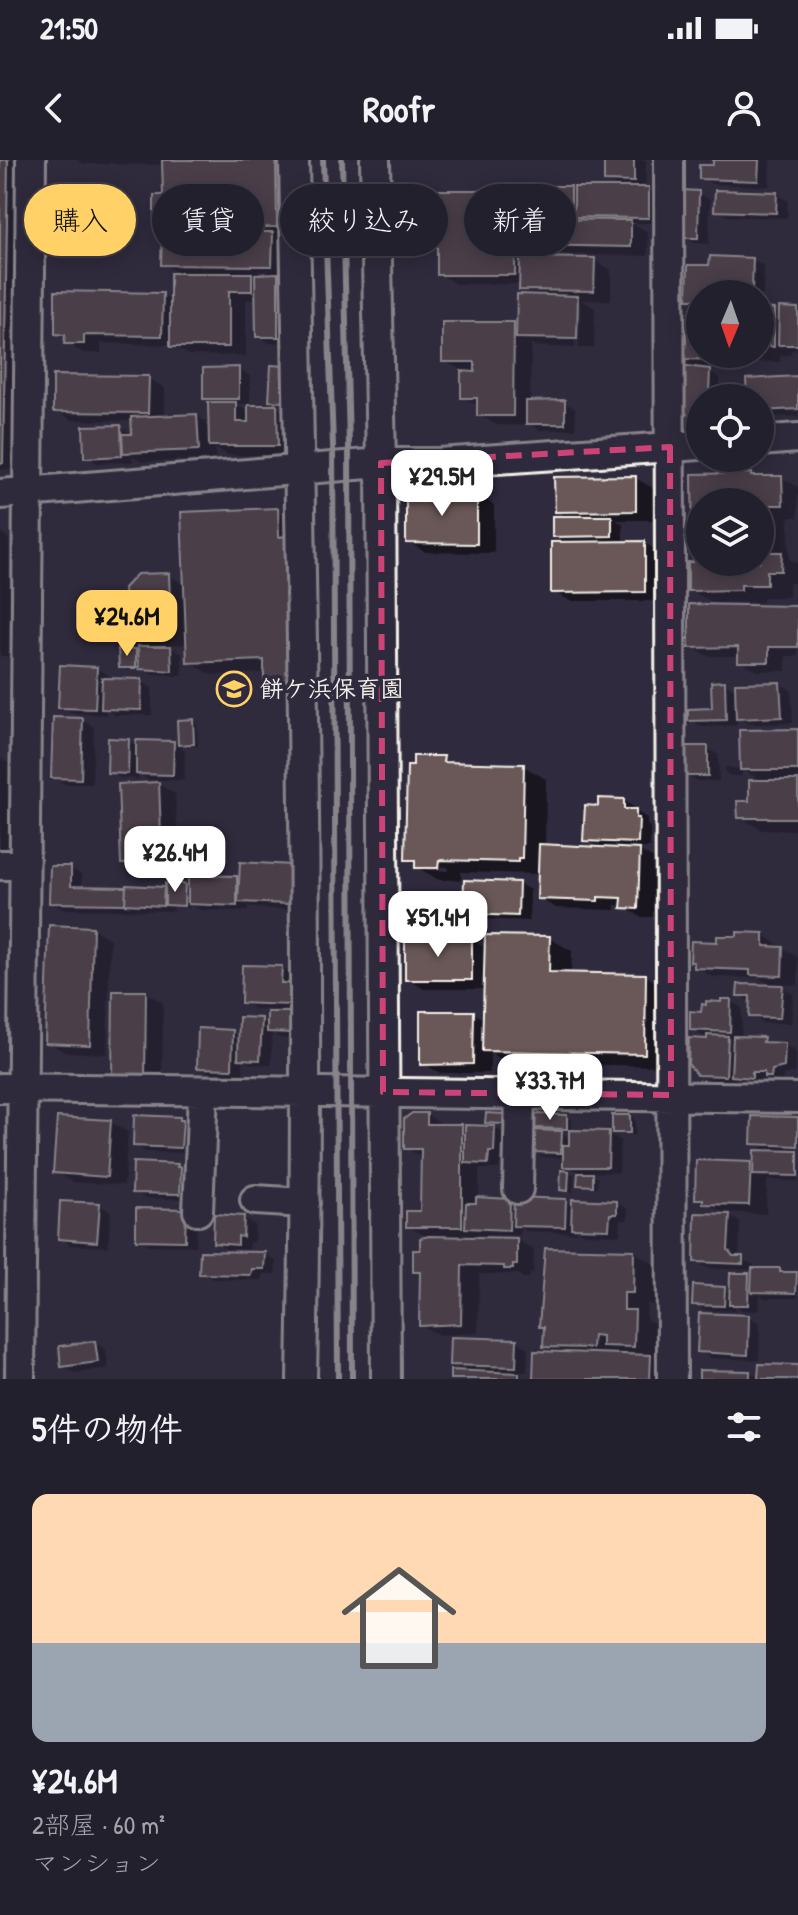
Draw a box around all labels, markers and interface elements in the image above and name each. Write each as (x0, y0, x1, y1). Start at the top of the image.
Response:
text: 21:50 (40, 8, 98, 48)
text: Roofr (363, 84, 435, 133)
icon: back (32, 86, 76, 130)
icon: person (722, 86, 766, 130)
chip: 購入 (24, 184, 136, 256)
chip: 賃貸 (152, 184, 264, 256)
chip: 絞り込み (280, 184, 448, 256)
chip: 新着 (464, 184, 576, 256)
north arrow (686, 280, 774, 368)
map controls (686, 280, 774, 576)
button: locate (686, 384, 774, 472)
pin: ¥29.5M (377, 450, 507, 518)
text: ¥29.5M (409, 458, 475, 493)
button: layers (686, 488, 774, 576)
pin: ¥24.6M (62, 590, 192, 658)
text: ¥24.6M (94, 598, 160, 633)
school or university icon: 餅ケ浜保育園 (215, 670, 253, 708)
place label: 餅ケ浜保育園 (260, 672, 404, 704)
pin: ¥26.4M (110, 826, 240, 894)
text: ¥26.4M (142, 834, 208, 869)
pin: ¥51.4M (373, 891, 503, 959)
text: ¥51.4M (406, 899, 470, 934)
pin: ¥33.7M (485, 1054, 615, 1122)
text: ¥33.7M (515, 1062, 585, 1097)
icon: filters (722, 1405, 766, 1449)
text: 5件の物件 (32, 1406, 182, 1452)
icon: home (327, 1546, 471, 1690)
text: ¥24.6M (32, 1758, 118, 1804)
text: 2部屋 · 60 m² (32, 1807, 165, 1842)
text: マンション (32, 1845, 161, 1880)

